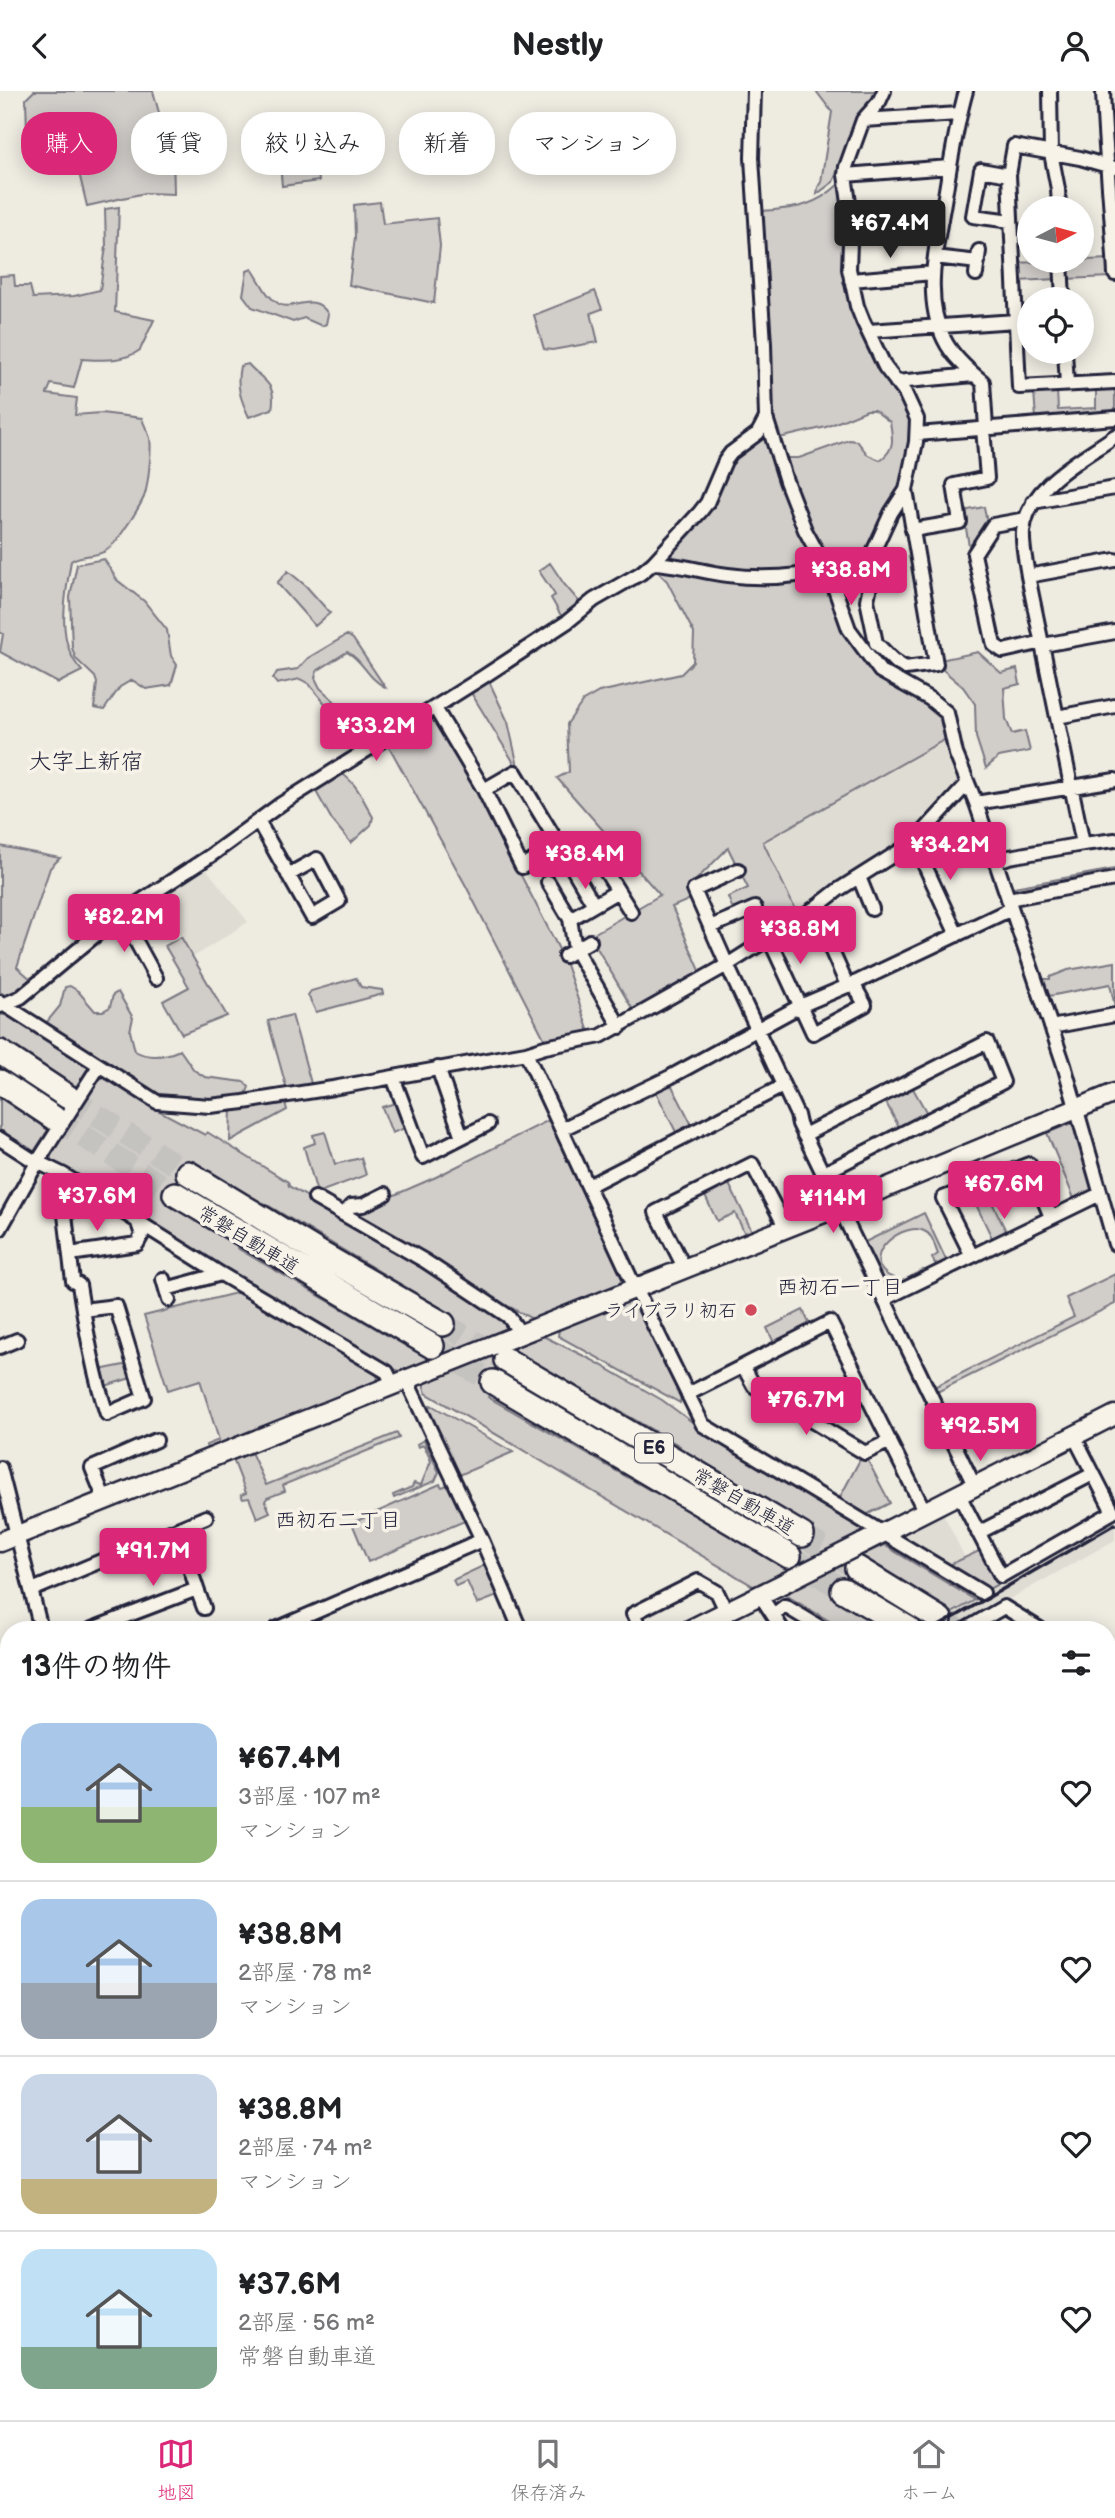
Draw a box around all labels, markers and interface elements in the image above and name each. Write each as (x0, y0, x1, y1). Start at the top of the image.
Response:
text: Nestly (512, 26, 603, 65)
icon: back (21, 27, 59, 65)
icon: person (1056, 27, 1094, 65)
chip: 購入 (21, 112, 117, 175)
chip: 賃貸 (131, 112, 227, 175)
chip: 絞り込み (241, 112, 385, 175)
chip: 新着 (399, 112, 495, 175)
chip: マンション (509, 112, 676, 175)
north arrow (1017, 196, 1094, 273)
map controls (1017, 196, 1094, 364)
pin: ¥67.4M (833, 201, 947, 260)
text: ¥67.4M (850, 209, 930, 237)
button: locate (1017, 287, 1094, 364)
pin: ¥38.8M (794, 547, 908, 607)
text: ¥38.8M (811, 556, 891, 584)
pin: ¥33.2M (319, 703, 433, 763)
text: ¥33.2M (336, 712, 416, 740)
district label: 大字上新宿 (29, 748, 144, 776)
pin: ¥34.2M (893, 823, 1007, 882)
pin: ¥38.4M (528, 831, 642, 891)
text: ¥34.2M (910, 831, 990, 859)
text: ¥38.4M (545, 840, 625, 868)
pin: ¥82.2M (67, 895, 181, 954)
text: ¥82.2M (84, 903, 164, 931)
pin: ¥38.8M (743, 907, 857, 966)
text: ¥38.8M (760, 915, 840, 943)
pin: ¥67.6M (947, 1161, 1061, 1221)
text: ¥67.6M (964, 1170, 1044, 1198)
pin: ¥37.6M (40, 1173, 154, 1233)
pin: ¥114M (784, 1175, 882, 1235)
text: ¥37.6M (57, 1182, 137, 1210)
text: ¥114M (800, 1184, 866, 1212)
street label: 常磐自動車道 (193, 1201, 303, 1280)
district label: 西初石一丁目 (777, 1275, 903, 1300)
place label: ライブラリ初石 (605, 1300, 737, 1323)
marker: ライブラリ初石 (743, 1302, 759, 1318)
pin: ¥76.7M (749, 1377, 863, 1437)
text: ¥76.7M (767, 1386, 845, 1414)
pin: ¥92.5M (923, 1403, 1037, 1463)
text: ¥92.5M (940, 1412, 1020, 1440)
road number: E6 (635, 1433, 673, 1463)
street label: 常磐自動車道 (688, 1464, 798, 1541)
district label: 西初石二丁目 (275, 1508, 401, 1533)
pin: ¥91.7M (96, 1529, 210, 1588)
text: ¥91.7M (116, 1537, 190, 1565)
icon: filters (1057, 1644, 1095, 1682)
text: 13件の物件 (21, 1649, 171, 1685)
text: ¥67.4M (238, 1741, 341, 1777)
icon: home (77, 1751, 161, 1835)
icon: heart (1057, 1774, 1095, 1812)
text: 3部屋 · 107 m² (238, 1783, 381, 1811)
text: マンション (238, 1817, 352, 1845)
text: ¥38.8M (238, 1917, 343, 1953)
icon: home (77, 1927, 161, 2011)
icon: heart (1057, 1950, 1095, 1988)
text: 2部屋 · 78 m² (238, 1959, 372, 1987)
text: マンション (238, 1993, 352, 2021)
text: ¥38.8M (238, 2092, 343, 2128)
icon: home (77, 2102, 161, 2186)
icon: heart (1057, 2125, 1095, 2163)
text: 2部屋 · 74 m² (238, 2134, 372, 2162)
text: マンション (238, 2168, 352, 2196)
text: ¥37.6M (238, 2267, 341, 2303)
icon: home (77, 2277, 161, 2361)
icon: heart (1057, 2300, 1095, 2338)
text: 2部屋 · 56 m² (238, 2309, 375, 2337)
text: 常磐自動車道 (238, 2343, 376, 2371)
tab: 地図 (157, 2435, 195, 2505)
tab: 保存済み (510, 2435, 586, 2505)
tab: ホーム (901, 2435, 958, 2505)

